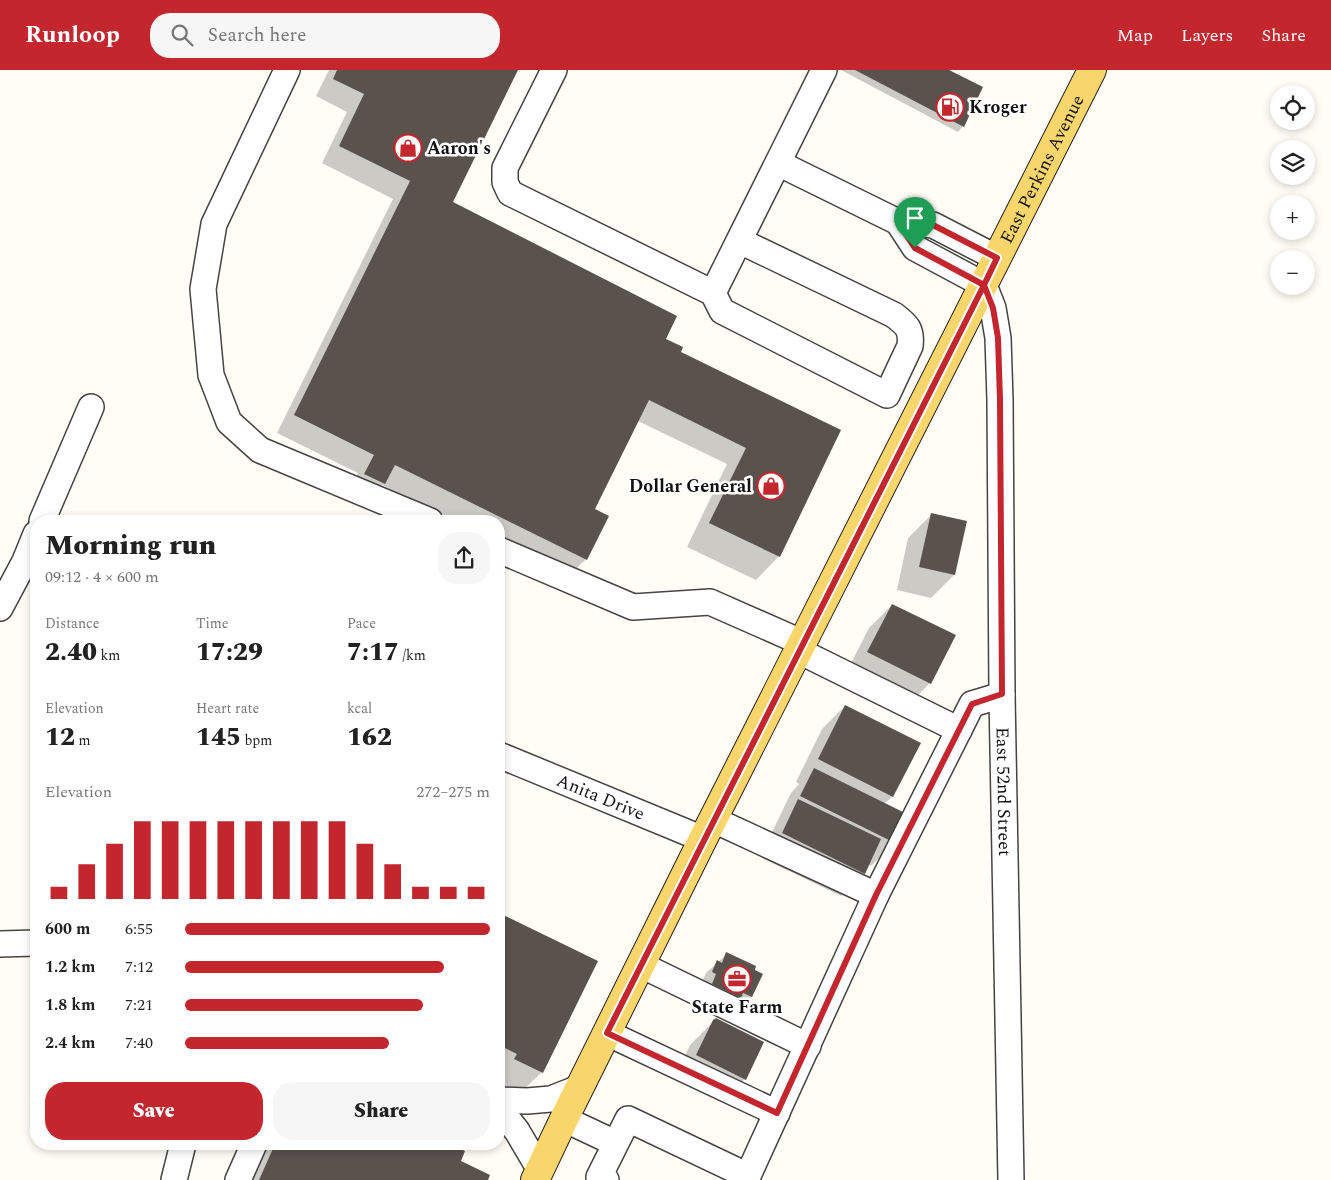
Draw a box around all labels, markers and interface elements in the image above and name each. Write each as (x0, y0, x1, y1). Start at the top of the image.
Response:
search box (150, 13, 500, 58)
text: Runloop (25, 17, 120, 53)
icon: search (168, 21, 196, 49)
text: Search here (208, 21, 306, 50)
text: Map (1117, 22, 1153, 49)
text: Layers (1181, 22, 1233, 49)
text: Share (1261, 22, 1306, 49)
map controls (1270, 85, 1315, 295)
button: locate (1270, 85, 1315, 130)
street label: East Perkins Avenue (993, 90, 1091, 248)
fuel station icon: Kroger (935, 92, 965, 122)
place label: Kroger (969, 94, 1027, 121)
shop icon: Aaron's (393, 133, 423, 163)
place label: Aaron's (427, 135, 491, 162)
button: layers (1270, 140, 1315, 185)
button: + (1270, 195, 1315, 240)
pin (894, 197, 936, 248)
icon: arrive (901, 204, 929, 232)
button: − (1270, 250, 1315, 295)
shop icon: Dollar General (756, 471, 786, 501)
place label: Dollar General (629, 473, 752, 500)
text: Morning run (45, 524, 216, 567)
button: share (438, 532, 490, 584)
text: 09:12 · 4 × 600 m (45, 565, 159, 589)
text: Distance (45, 613, 100, 634)
text: Time (196, 613, 229, 634)
text: Pace (347, 613, 376, 634)
text: 2.40 (45, 634, 97, 672)
text: 17:29 (196, 634, 263, 672)
text: 7:17 (347, 634, 399, 672)
text: km (97, 645, 120, 666)
text: /km (399, 645, 426, 666)
text: Elevation (45, 698, 104, 719)
text: Heart rate (196, 698, 259, 719)
text: kcal (347, 698, 372, 719)
text: 12 (45, 719, 75, 757)
text: 145 (196, 719, 241, 757)
text: 162 (347, 719, 392, 757)
street label: East 52nd Street (989, 727, 1018, 856)
text: m (75, 730, 91, 751)
text: bpm (241, 730, 272, 751)
street label: Anita Drive (552, 767, 649, 828)
text: Elevation (45, 780, 112, 804)
text: 272–275 m (416, 780, 490, 804)
text: 600 m (45, 917, 90, 941)
text: 6:55 (125, 917, 153, 941)
text: 1.2 km (45, 955, 95, 979)
text: 7:12 (125, 955, 153, 979)
office icon: State Farm (722, 964, 752, 994)
text: 1.8 km (45, 993, 95, 1017)
text: 7:21 (125, 993, 153, 1017)
place label: State Farm (691, 994, 783, 1021)
text: 2.4 km (45, 1031, 95, 1055)
text: 7:40 (125, 1031, 153, 1055)
button: Save (45, 1082, 263, 1140)
button: Share (273, 1082, 490, 1140)

